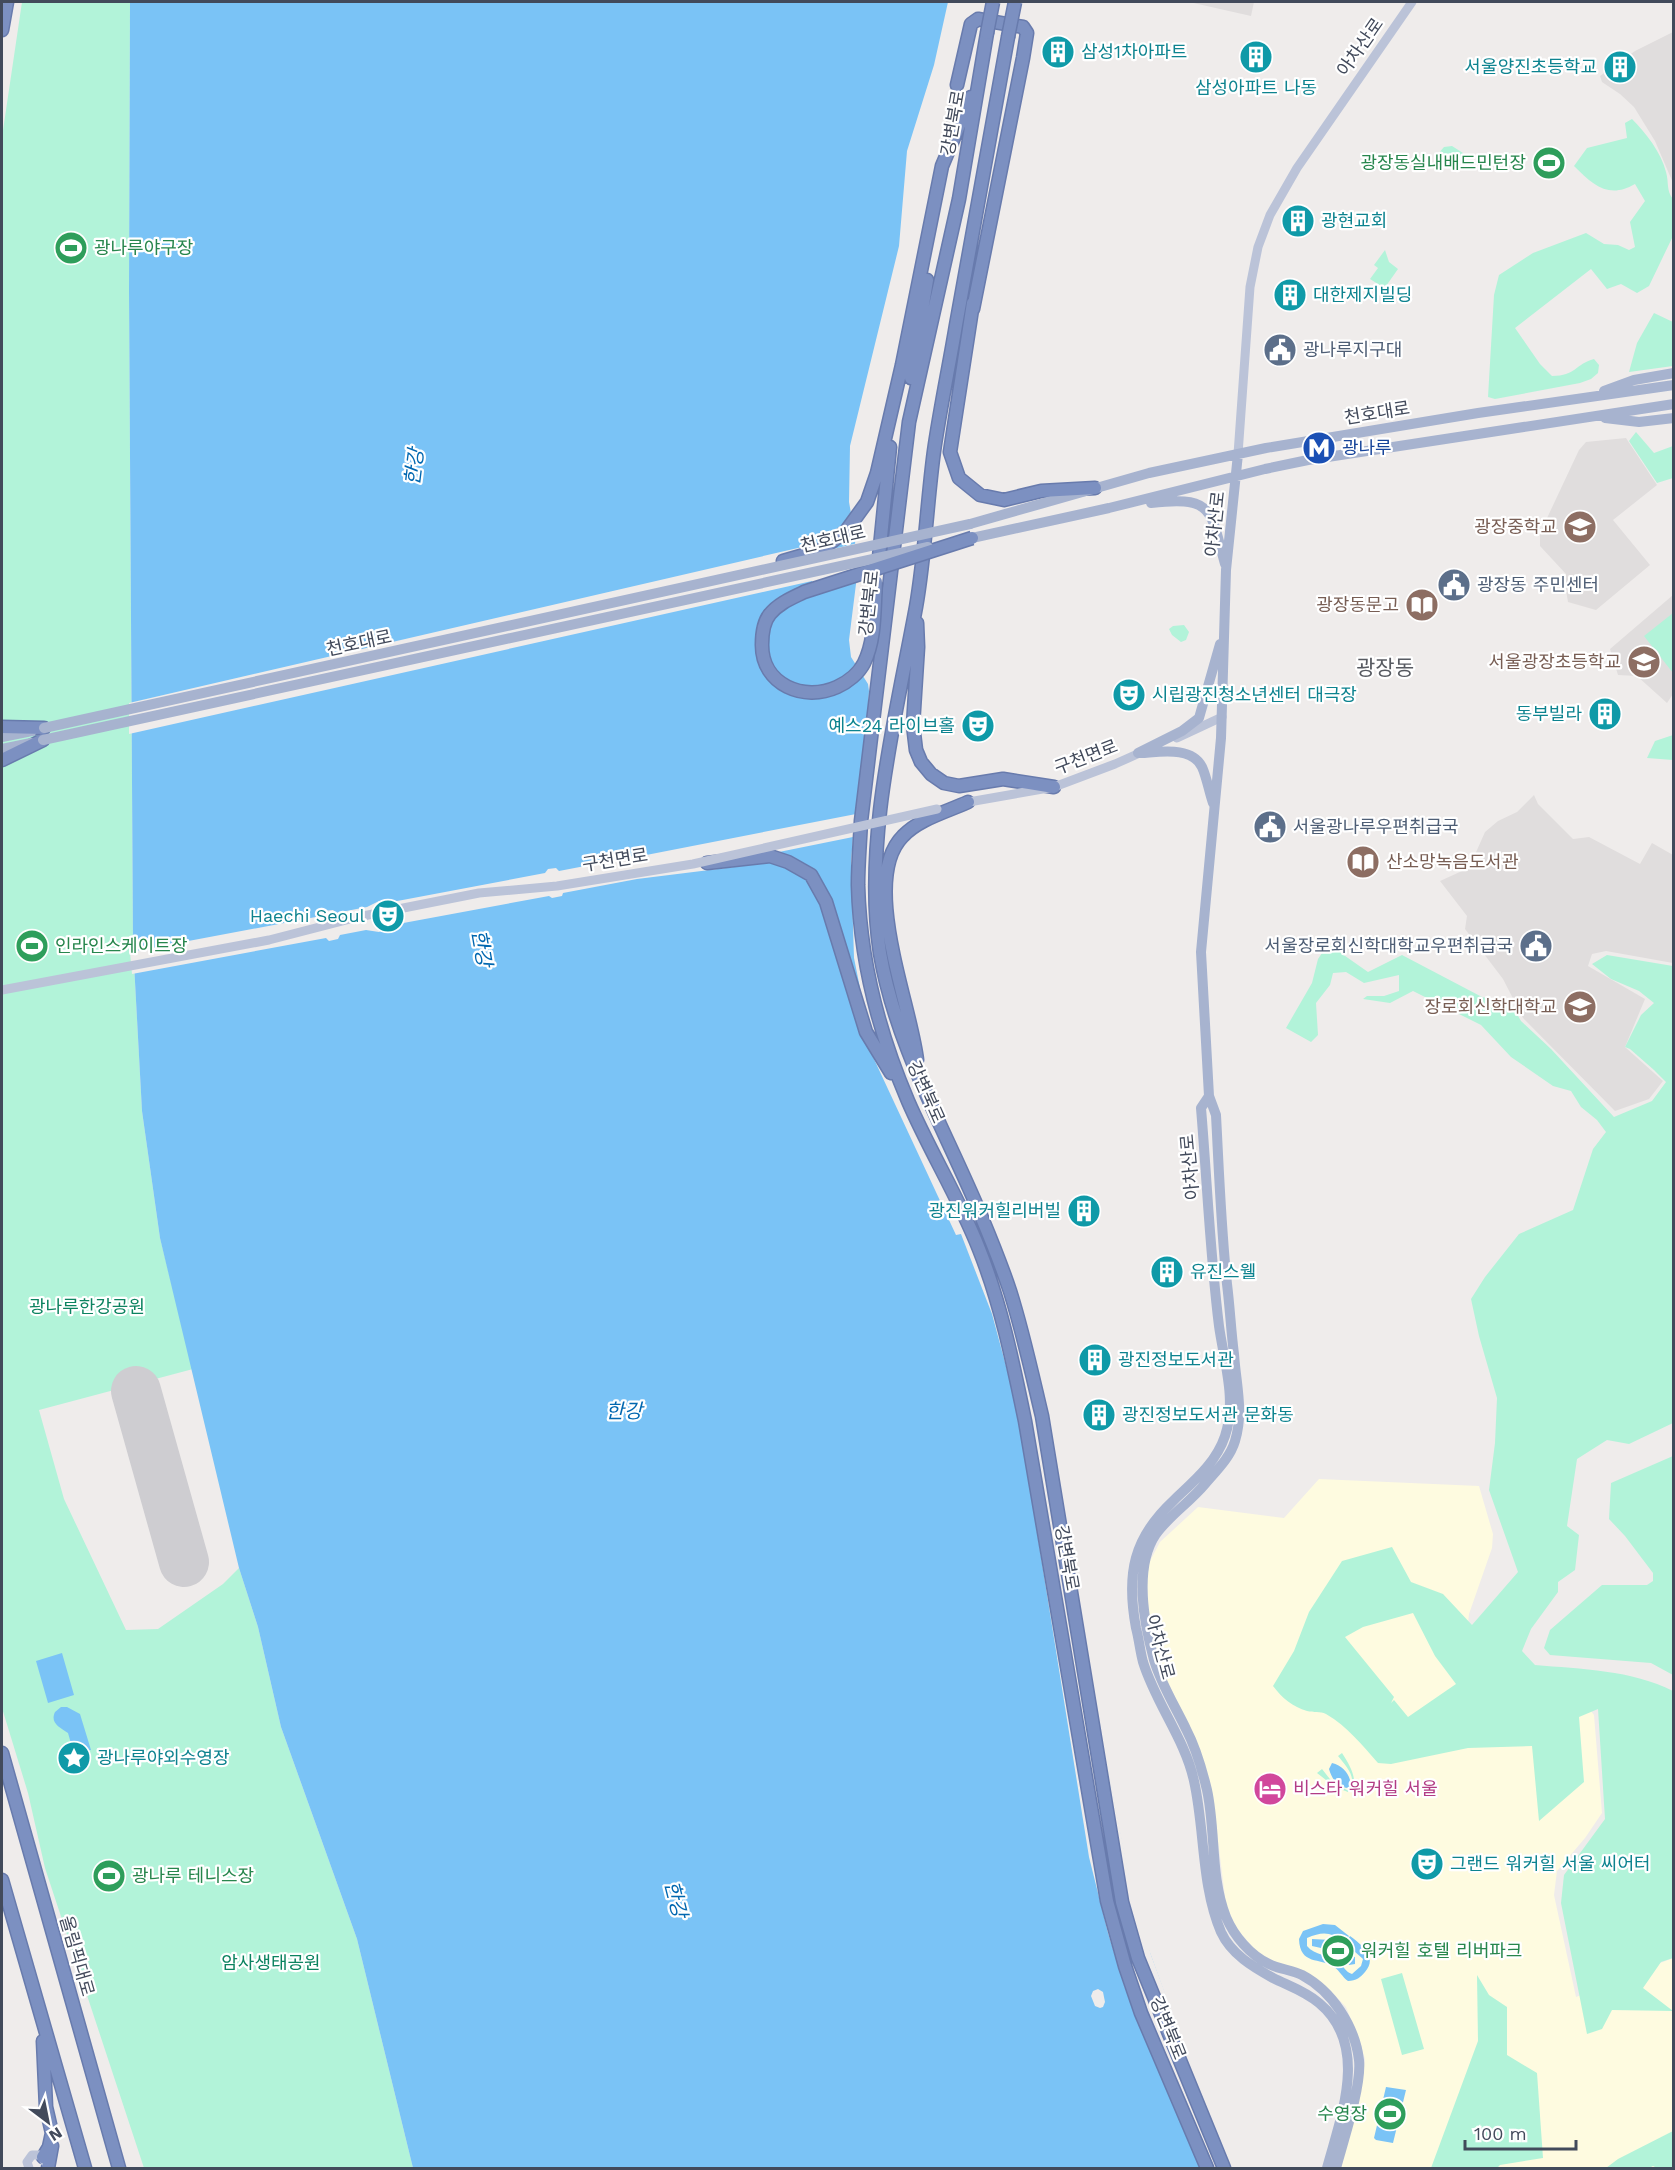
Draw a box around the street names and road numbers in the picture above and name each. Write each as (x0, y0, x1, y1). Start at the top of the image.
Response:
street label: 아차산로 (1332, 14, 1387, 80)
street label: 강변북로 (936, 88, 969, 157)
street label: 천호대로 (1343, 397, 1411, 428)
street label: 아차산로 (1201, 490, 1228, 558)
street label: 천호대로 (798, 521, 868, 556)
street label: 강변북로 (855, 569, 882, 637)
street label: 천호대로 (324, 625, 393, 660)
street label: 구천면로 (1051, 735, 1121, 778)
street label: 구천면로 (581, 844, 649, 875)
street label: 강변북로 (903, 1057, 950, 1126)
street label: 아차산로 (1176, 1133, 1203, 1201)
street label: 강변북로 (1051, 1523, 1084, 1592)
street label: 아차산로 (1142, 1612, 1179, 1682)
street label: 올림픽대로 (56, 1913, 99, 1999)
street label: 강변북로 (1146, 1993, 1191, 2062)

